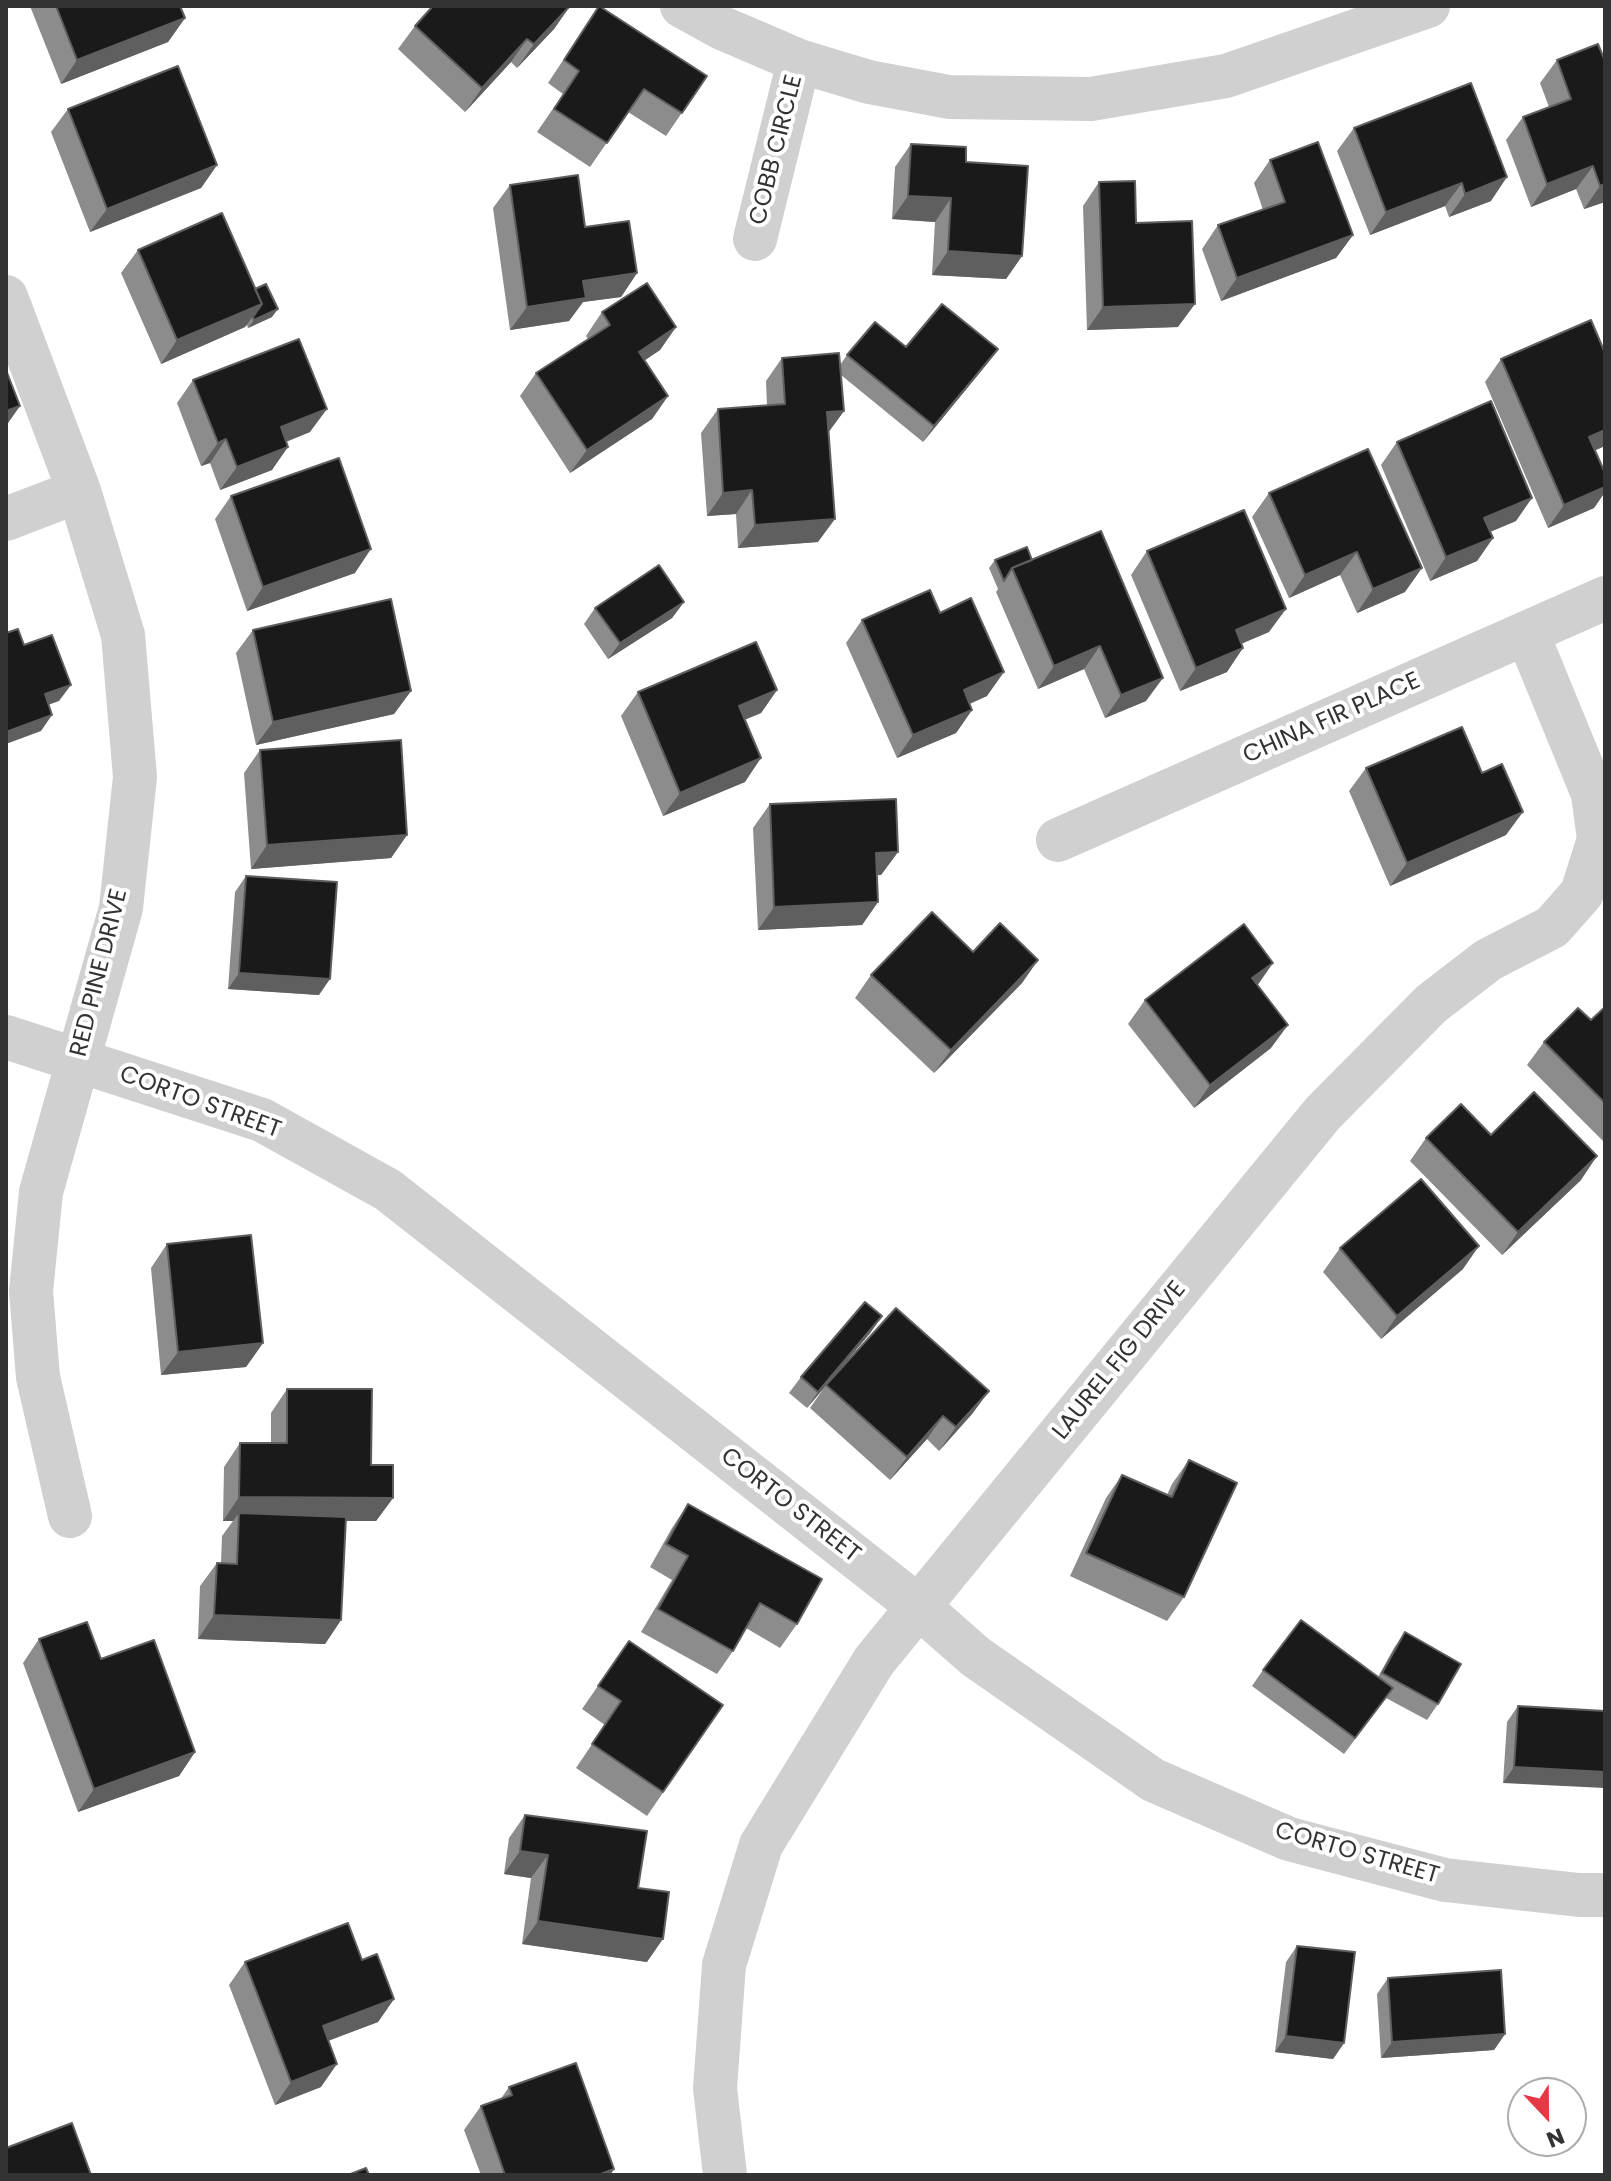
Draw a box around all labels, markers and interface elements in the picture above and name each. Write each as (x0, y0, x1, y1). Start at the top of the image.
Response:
street label: COBB CIRCLE (744, 72, 810, 228)
street label: CHINA FIR PLACE (1239, 667, 1425, 771)
street label: RED PINE DRIVE (65, 886, 135, 1060)
street label: CORTO STREET (115, 1060, 285, 1146)
street label: LAUREL FIG DRIVE (1047, 1276, 1193, 1446)
street label: CORTO STREET (714, 1442, 866, 1570)
street label: CORTO STREET (1272, 1817, 1442, 1891)
north arrow (1507, 2077, 1587, 2157)
text: N (1542, 2120, 1569, 2155)

